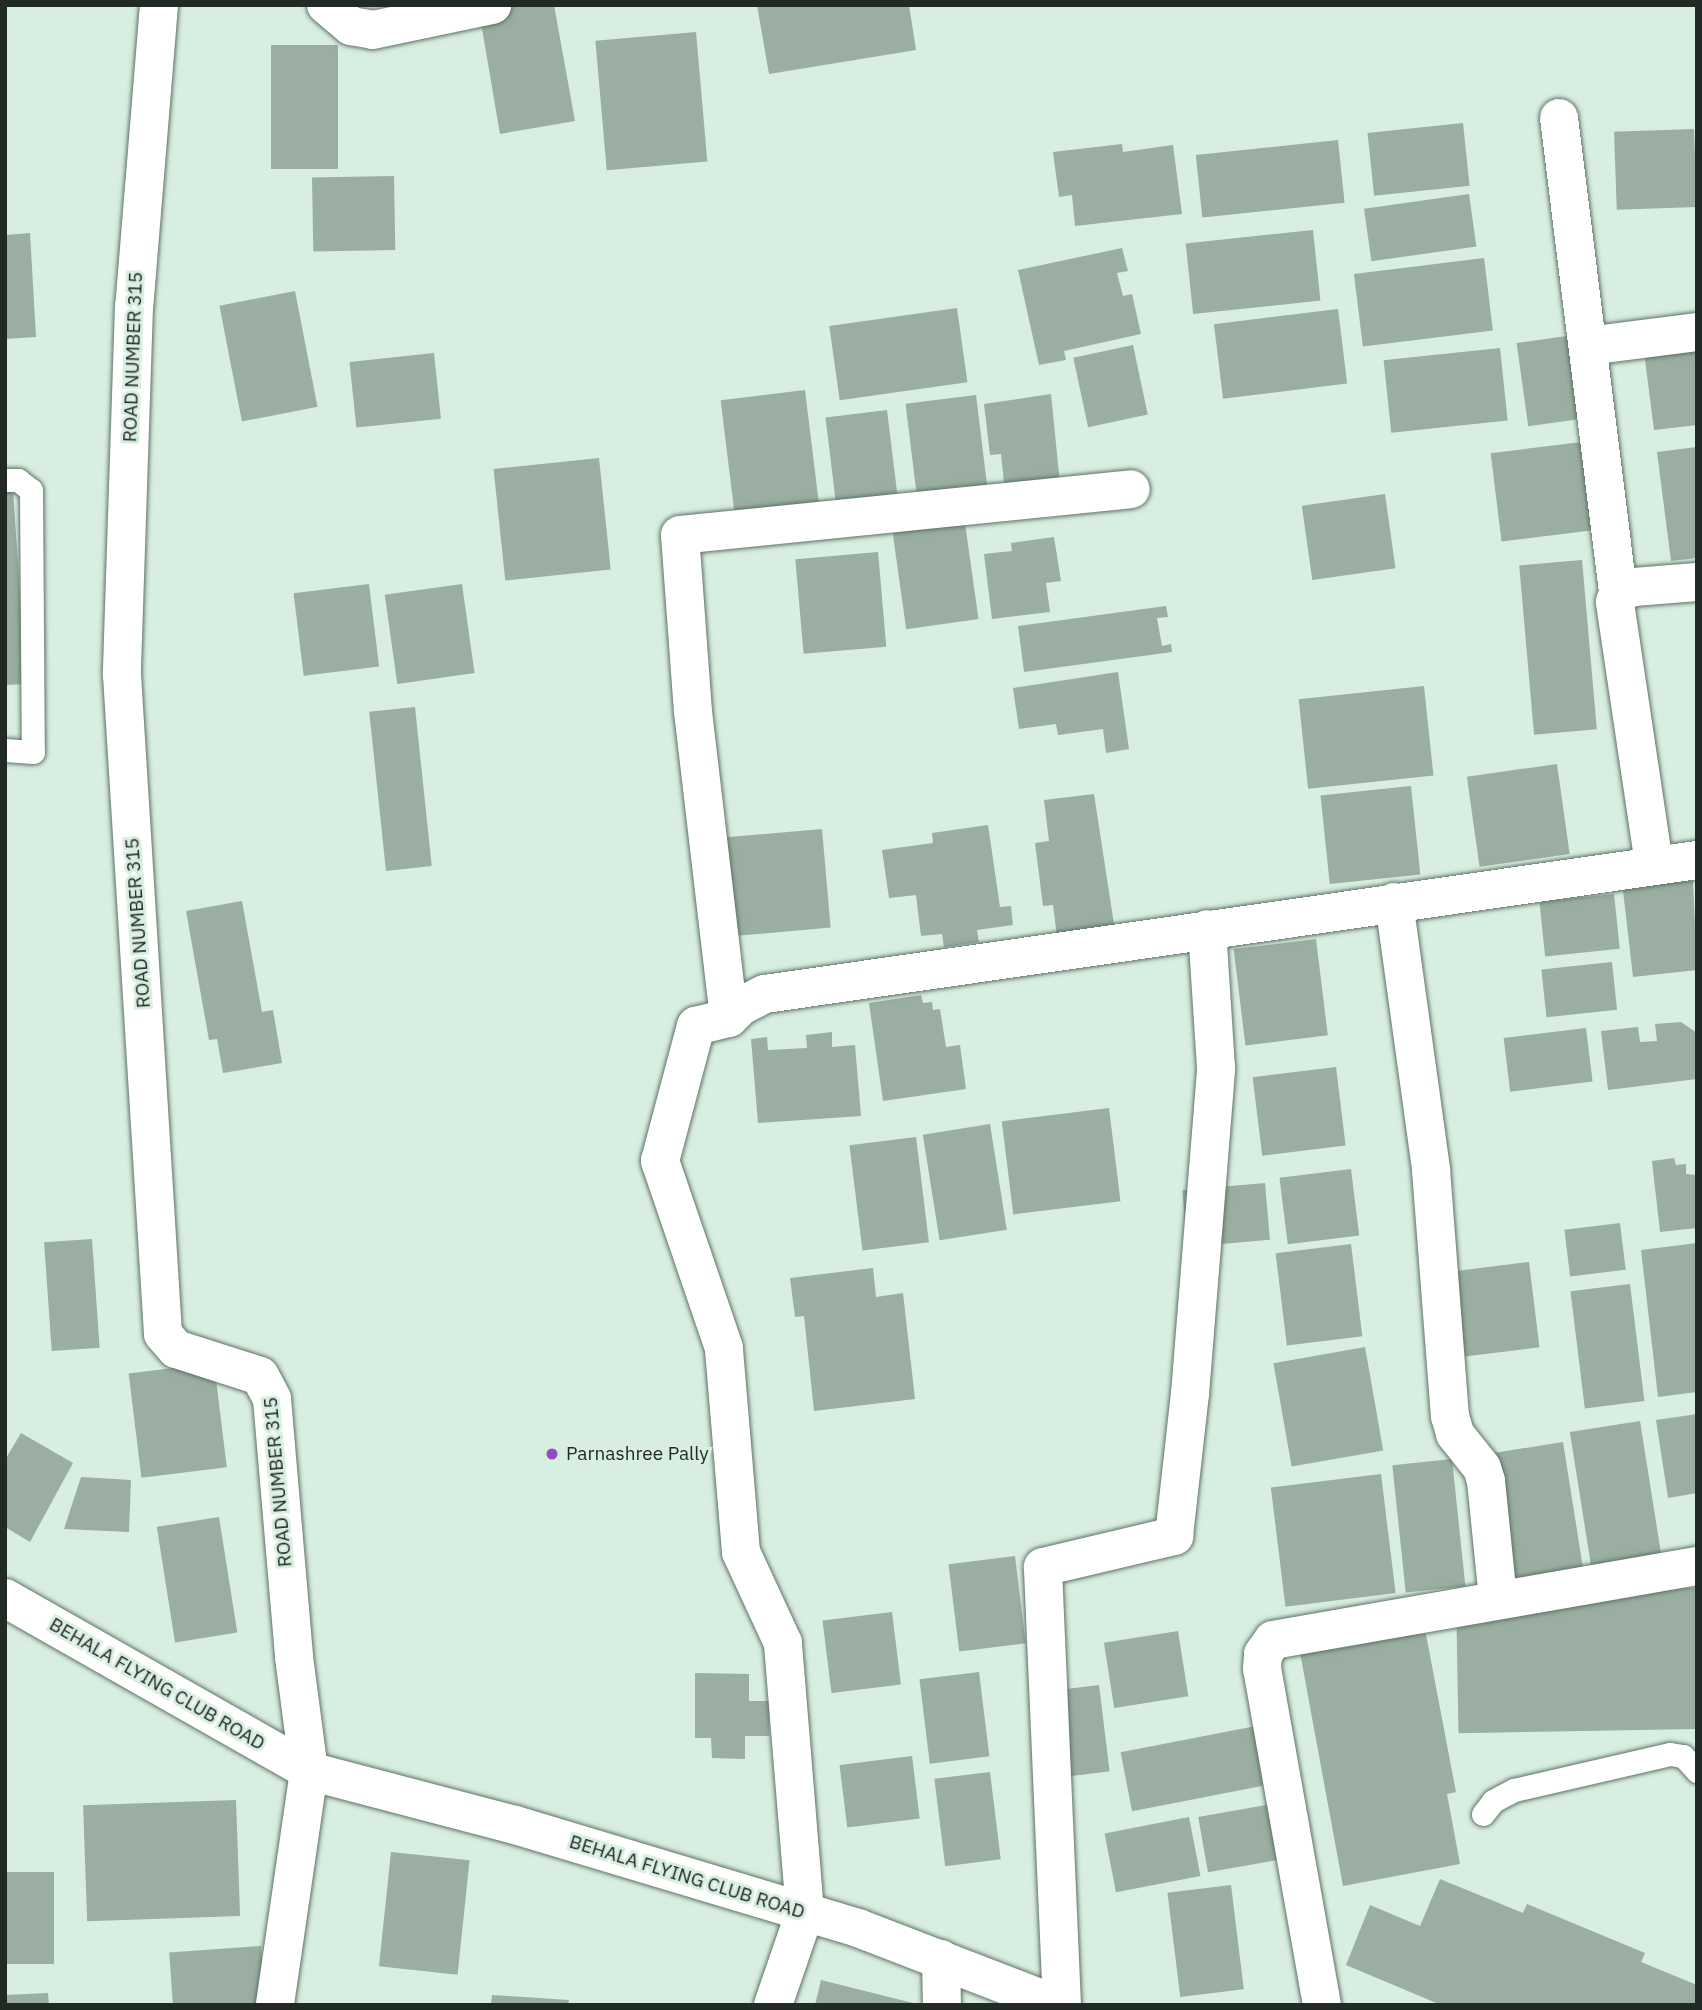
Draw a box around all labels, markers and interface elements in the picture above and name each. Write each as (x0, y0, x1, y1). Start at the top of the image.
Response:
street label: ROAD NUMBER 315 (119, 271, 147, 443)
street label: ROAD NUMBER 315 (121, 837, 155, 1009)
street label: ROAD NUMBER 315 (259, 1396, 297, 1568)
place label: Parnashree Pally (566, 1443, 709, 1465)
marker: Parnashree Pally (544, 1446, 560, 1462)
street label: BEHALA FLYING CLUB ROAD (45, 1613, 269, 1755)
street label: BEHALA FLYING CLUB ROAD (567, 1830, 807, 1924)

